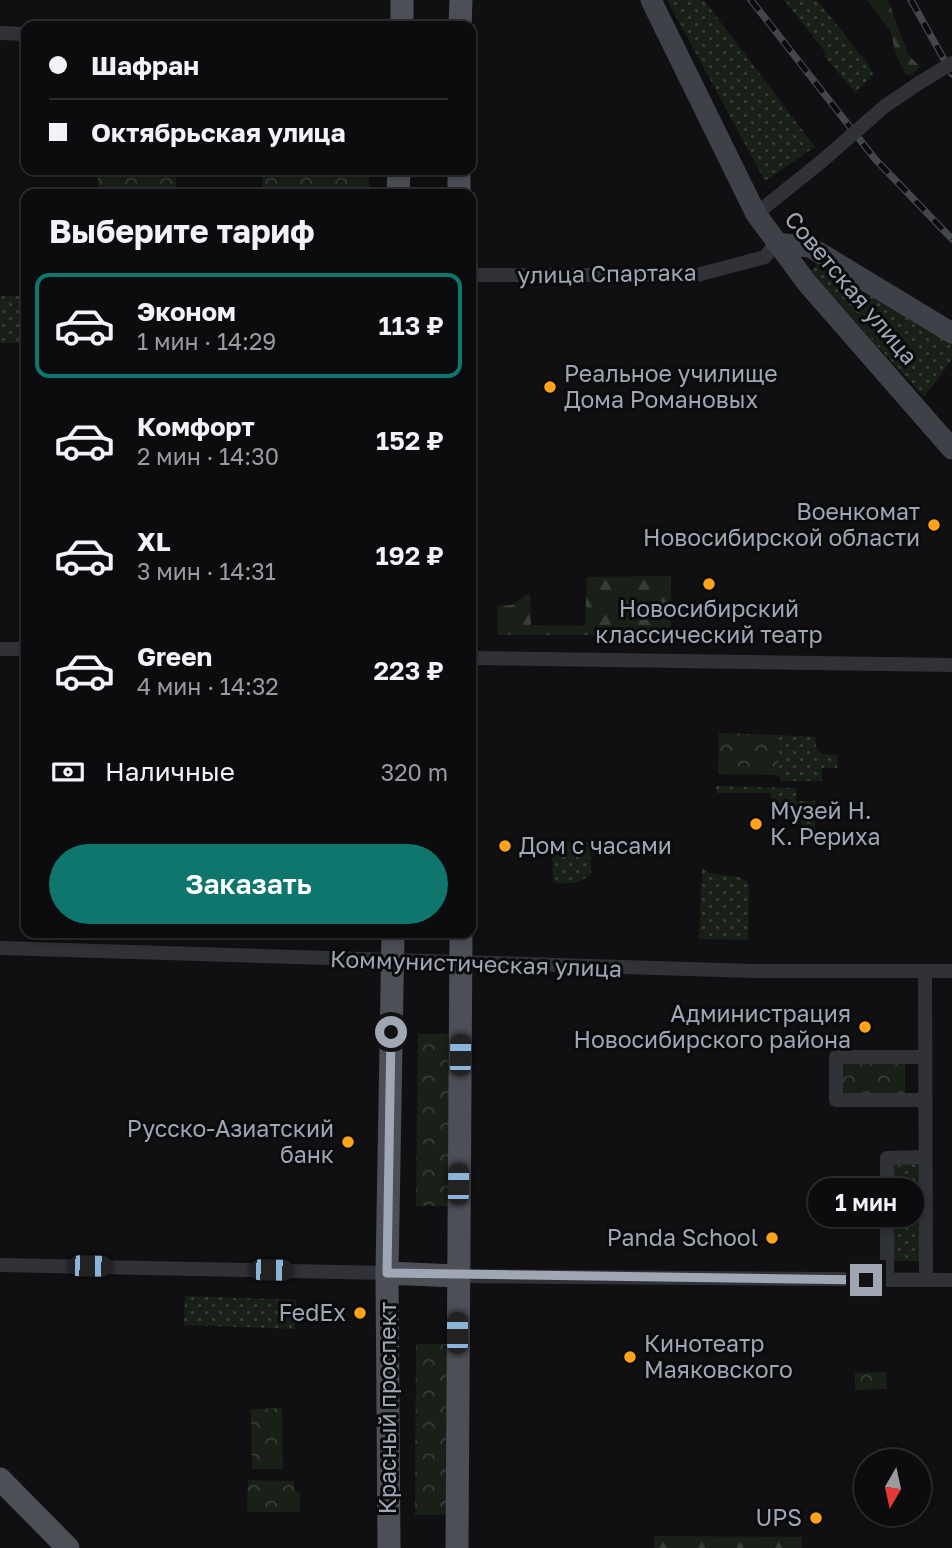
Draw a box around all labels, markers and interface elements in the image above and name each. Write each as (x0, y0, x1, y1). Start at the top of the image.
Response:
text: Шафран (91, 50, 199, 81)
text: Октябрьская улица (91, 117, 345, 148)
street label: Советская улица (780, 205, 924, 370)
text: Выберите тариф (49, 212, 315, 250)
street label: улица Спартака (517, 257, 697, 289)
icon: car (53, 294, 116, 357)
text: Эконом (137, 296, 236, 327)
text: 113 ₽ (378, 310, 444, 341)
text: 1 мин · 14:29 (137, 327, 276, 355)
place label: Реальное училище Дома Романовых (564, 359, 778, 413)
marker: Реальное училище Дома Романовых (542, 379, 558, 395)
icon: car (53, 409, 116, 472)
text: Комфорт (137, 411, 255, 442)
text: 152 ₽ (376, 425, 444, 456)
text: 2 мин · 14:30 (137, 442, 279, 470)
place label: Военкомат Новосибирской области (643, 497, 920, 551)
marker: Военкомат Новосибирской области (926, 517, 942, 533)
icon: car (53, 524, 116, 587)
text: XL (137, 526, 171, 557)
text: 192 ₽ (375, 540, 444, 571)
text: 3 мин · 14:31 (137, 557, 276, 585)
marker: Новосибирский классический театр (701, 576, 717, 592)
place label: Новосибирский классический театр (595, 594, 823, 648)
icon: car (53, 639, 116, 702)
text: Green (137, 641, 212, 672)
text: 223 ₽ (374, 655, 444, 686)
text: 4 мин · 14:32 (137, 672, 279, 700)
icon: cash (49, 753, 87, 791)
text: Наличные (105, 756, 235, 787)
text: 320 m (381, 758, 448, 786)
place label: Музей Н. К. Рериха (770, 796, 881, 850)
marker: Музей Н. К. Рериха (748, 816, 764, 832)
place label: Дом с часами (519, 831, 672, 859)
marker: Дом с часами (497, 838, 513, 854)
button: Заказать (49, 844, 448, 924)
street label: Коммунистическая улица (330, 944, 623, 982)
place label: Администрация Новосибирского района (574, 999, 851, 1053)
route start (375, 1016, 407, 1048)
marker: Администрация Новосибирского района (857, 1019, 873, 1035)
car (450, 1034, 471, 1076)
place label: Русско-Азиатский банк (127, 1114, 334, 1168)
marker: Русско-Азиатский банк (340, 1134, 356, 1150)
car (448, 1163, 469, 1205)
callout: 1 мин (808, 1178, 924, 1228)
text: 1 мин (835, 1188, 897, 1216)
place label: Panda School (607, 1223, 758, 1251)
marker: Panda School (764, 1230, 780, 1246)
car (69, 1255, 112, 1277)
car (250, 1259, 293, 1281)
route end (850, 1264, 882, 1296)
place label: FedEx (278, 1298, 346, 1326)
street label: Красный проспект (373, 1302, 401, 1514)
marker: FedEx (352, 1305, 368, 1321)
car (447, 1312, 468, 1354)
place label: Кинотеатр Маяковского (644, 1329, 793, 1383)
marker: Кинотеатр Маяковского (622, 1349, 638, 1365)
north arrow (854, 1449, 931, 1526)
map controls (854, 1449, 931, 1526)
place label: UPS (755, 1503, 802, 1531)
marker: UPS (808, 1510, 824, 1526)

